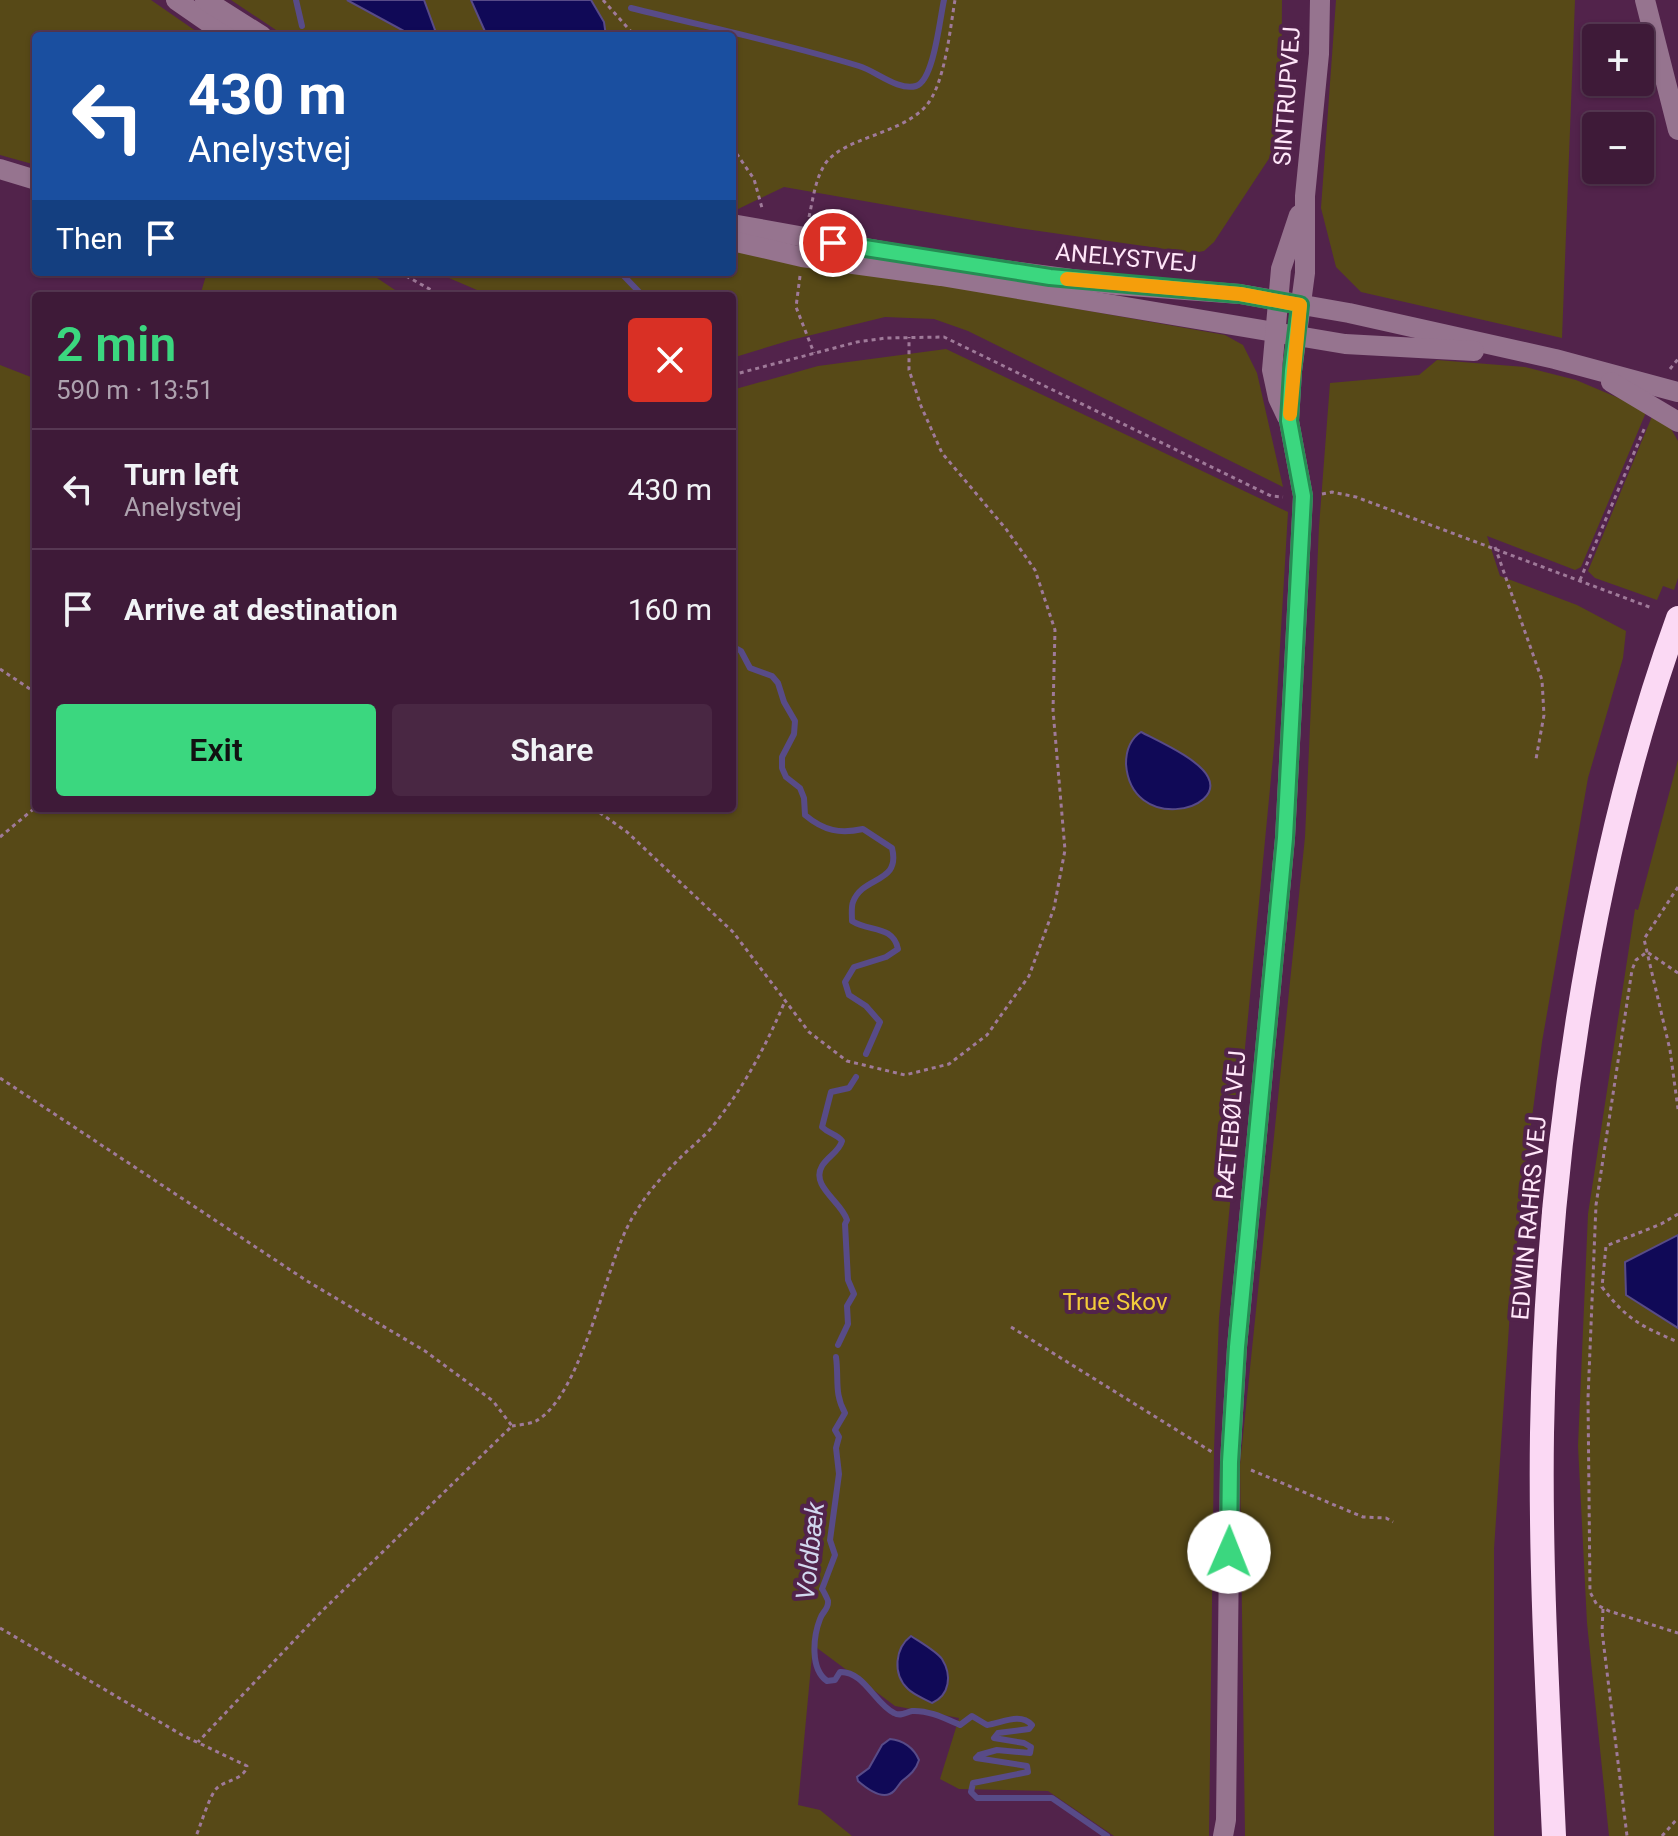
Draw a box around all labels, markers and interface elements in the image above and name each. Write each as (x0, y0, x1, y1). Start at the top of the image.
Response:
map controls (1582, 24, 1654, 184)
button: + (1582, 24, 1654, 96)
street label: SINTRUPVEJ (1268, 25, 1306, 167)
text: 430 m (188, 62, 347, 128)
icon: left (56, 64, 160, 168)
button: − (1582, 112, 1654, 184)
text: Anelystvej (188, 129, 352, 171)
pin (799, 209, 867, 277)
icon: arrive (139, 216, 183, 260)
text: Then (56, 221, 123, 256)
icon: arrive (811, 221, 855, 265)
street label: ANELYSTVEJ (1054, 238, 1198, 278)
text: 2 min (56, 316, 176, 373)
button: close (628, 318, 712, 402)
text: 590 m · 13:51 (56, 375, 214, 405)
text: Turn left (124, 457, 239, 492)
icon: left (56, 467, 100, 511)
text: 430 m (628, 472, 712, 507)
text: Anelystvej (124, 492, 242, 522)
icon: arrive (56, 587, 100, 631)
text: Arrive at destination (124, 592, 398, 627)
text: 160 m (628, 592, 712, 627)
button: Exit (56, 704, 376, 796)
button: Share (392, 704, 712, 796)
street label: RÆTEBØLVEJ (1211, 1049, 1251, 1201)
street label: EDWIN RAHRS VEJ (1506, 1115, 1552, 1321)
park label: True Skov (1062, 1288, 1168, 1316)
water label: Voldbæk (790, 1499, 830, 1602)
position arrow (1187, 1510, 1271, 1594)

